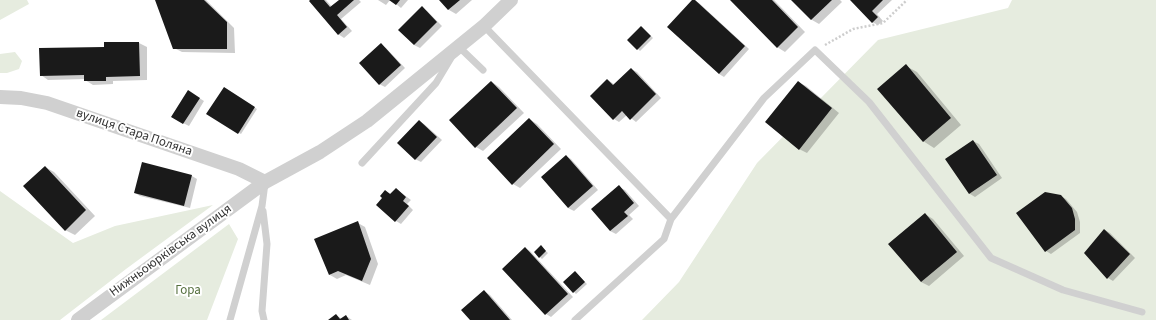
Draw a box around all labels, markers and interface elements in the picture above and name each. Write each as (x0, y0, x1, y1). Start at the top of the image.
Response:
street label: вулиця Стара Поляна (74, 106, 194, 160)
street label: Нижньоюрківська вулиця (107, 201, 235, 301)
park label: Гора (175, 283, 201, 299)

